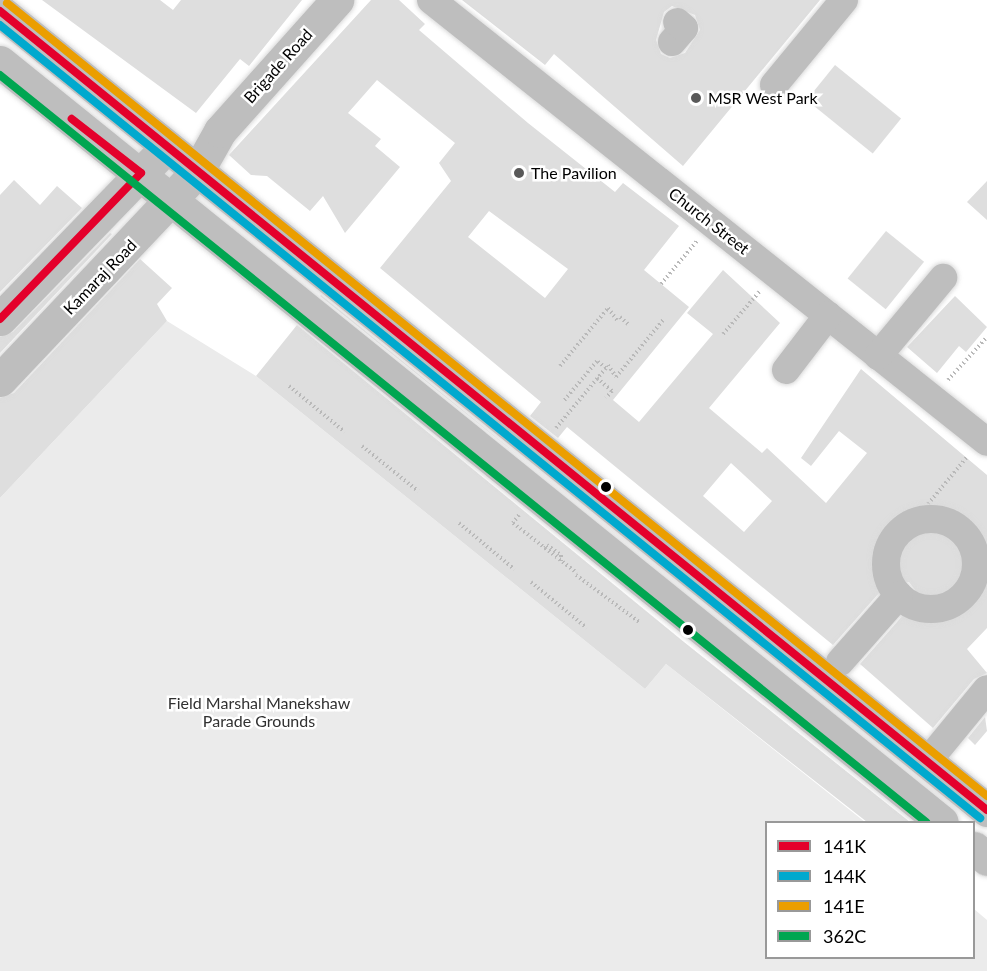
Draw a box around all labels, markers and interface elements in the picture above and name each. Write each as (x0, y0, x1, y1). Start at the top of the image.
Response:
street label: Brigade Road (240, 25, 316, 107)
place label: MSR West Park (708, 88, 818, 108)
marker: MSR West Park (689, 91, 703, 105)
place label: The Pavilion (531, 163, 617, 183)
marker: The Pavilion (512, 166, 526, 180)
street label: Church Street (665, 184, 753, 258)
street label: Kamaraj Road (60, 236, 140, 318)
unlabelled marker (600, 481, 612, 493)
unlabelled marker (682, 624, 694, 636)
park label: Field Marshal Manekshaw Parade Grounds (168, 693, 350, 731)
legend (765, 821, 975, 959)
text: 141K (823, 835, 866, 857)
text: 144K (823, 865, 866, 887)
text: 141E (823, 895, 865, 917)
text: 362C (823, 925, 866, 947)

